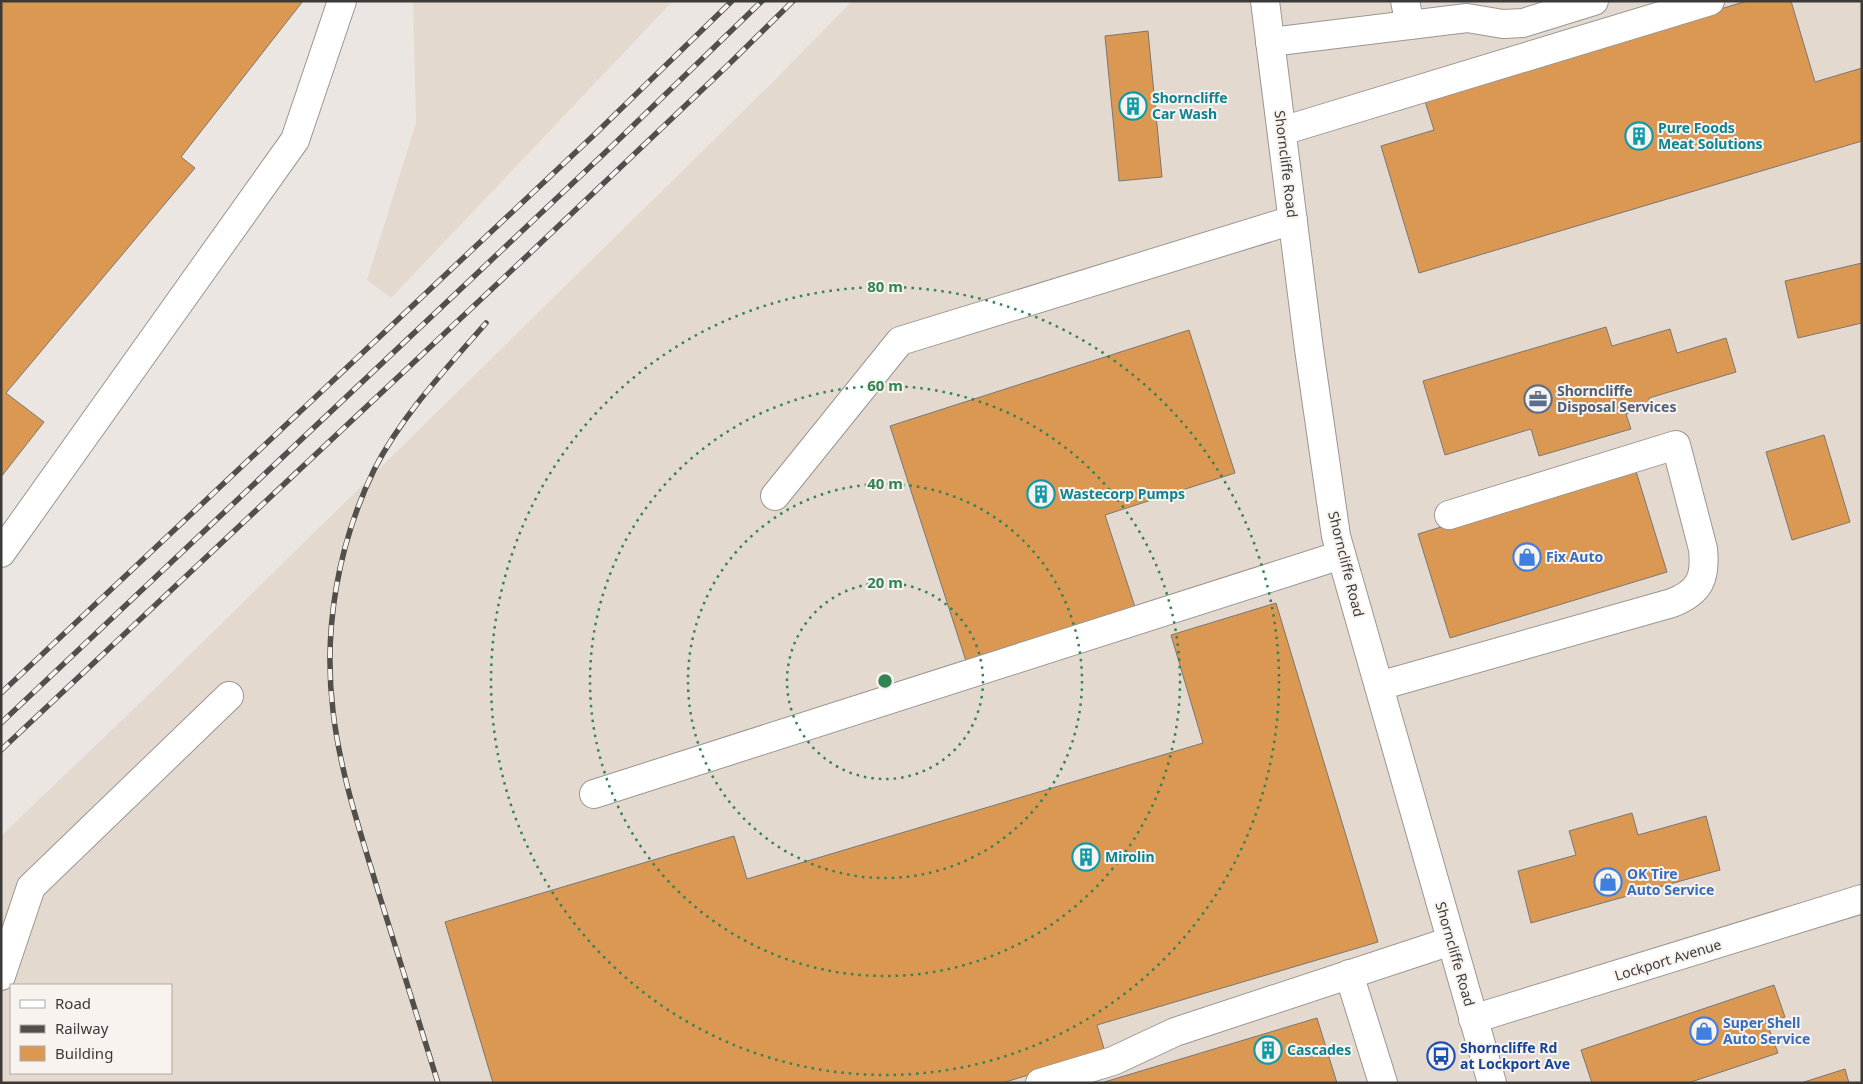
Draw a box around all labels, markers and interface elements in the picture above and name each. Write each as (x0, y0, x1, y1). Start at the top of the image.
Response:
place label: Shorncliffe Car Wash (1152, 88, 1228, 123)
building icon: Shorncliffe Car Wash (1118, 91, 1148, 121)
street label: Shorncliffe Road (1270, 109, 1303, 219)
place label: Pure Foods Meat Solutions (1658, 118, 1763, 153)
building icon: Pure Foods Meat Solutions (1624, 121, 1654, 151)
text: 80 m (867, 276, 903, 296)
text: 60 m (867, 375, 903, 395)
place label: Shorncliffe Disposal Services (1557, 381, 1676, 416)
office icon: Shorncliffe Disposal Services (1523, 384, 1553, 414)
text: 40 m (867, 473, 903, 493)
building icon: Wastecorp Pumps (1026, 479, 1056, 509)
place label: Wastecorp Pumps (1060, 484, 1185, 503)
street label: Shorncliffe Road (1324, 509, 1369, 619)
shop icon: Fix Auto (1512, 542, 1542, 572)
place label: Fix Auto (1546, 547, 1603, 566)
text: 20 m (867, 572, 903, 592)
centre of rings (876, 672, 894, 690)
building icon: Mirolin (1071, 842, 1101, 872)
place label: Mirolin (1105, 847, 1155, 866)
place label: OK Tire Auto Service (1627, 864, 1714, 899)
shop icon: OK Tire Auto Service (1593, 867, 1623, 897)
street label: Shorncliffe Road (1431, 899, 1479, 1008)
street label: Lockport Avenue (1612, 934, 1724, 985)
legend (10, 984, 172, 1074)
text: Road (55, 993, 91, 1013)
place label: Super Shell Auto Service (1723, 1013, 1810, 1048)
shop icon: Super Shell Auto Service (1689, 1016, 1719, 1046)
text: Railway (55, 1018, 109, 1038)
building icon: Cascades (1253, 1035, 1283, 1065)
place label: Shorncliffe Rd at Lockport Ave (1460, 1038, 1570, 1073)
place label: Cascades (1287, 1040, 1351, 1059)
bus stop icon: Shorncliffe Rd at Lockport Ave (1426, 1041, 1456, 1071)
text: Building (55, 1043, 113, 1063)

